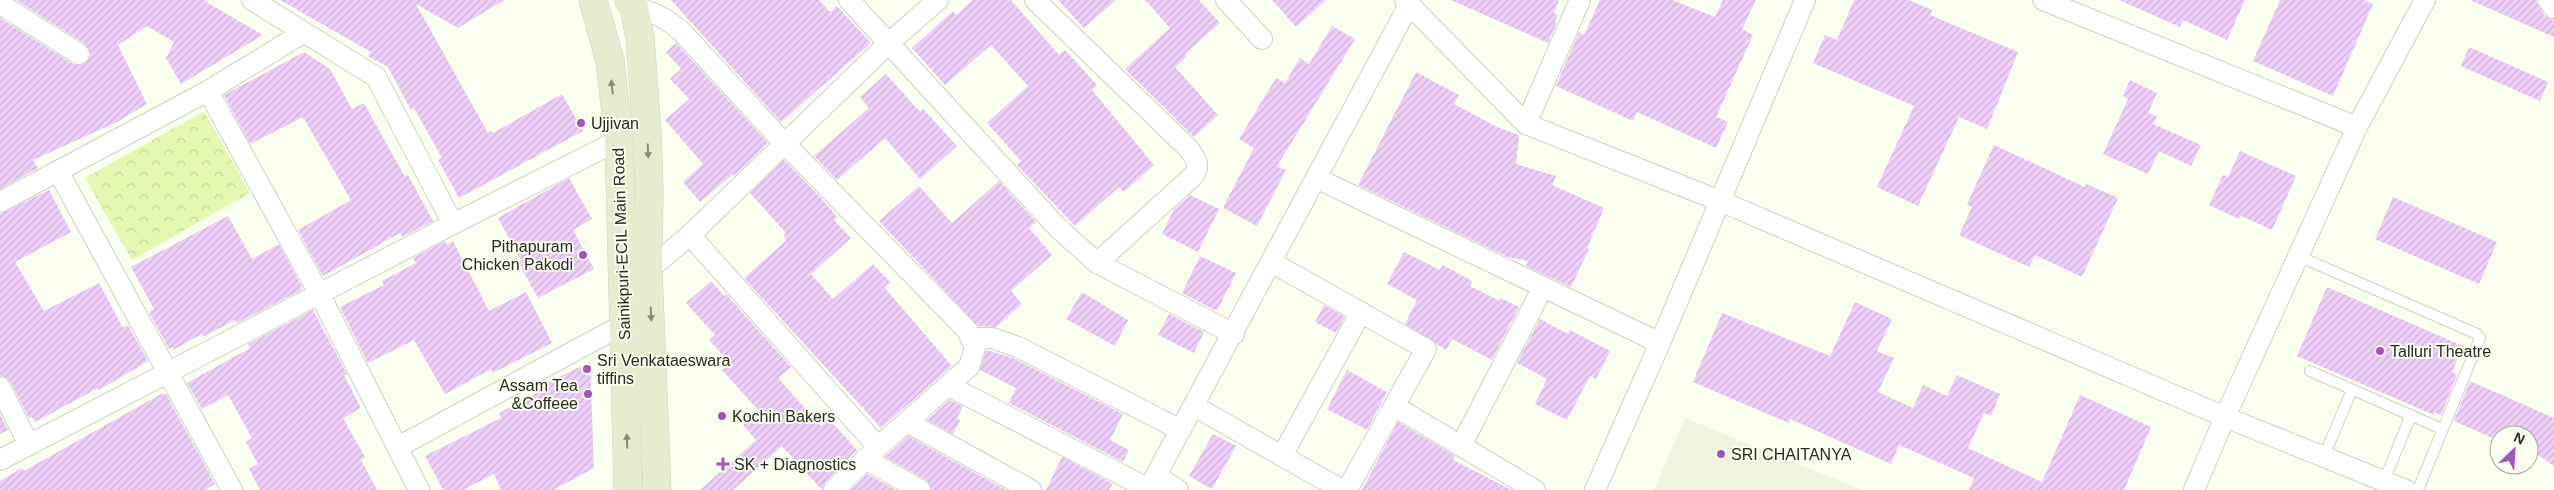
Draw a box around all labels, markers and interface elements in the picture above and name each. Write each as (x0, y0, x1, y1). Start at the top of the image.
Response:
one-way arrow (608, 78, 616, 94)
place label: Ujjivan (591, 115, 639, 132)
marker: Ujjivan (575, 117, 587, 129)
one-way arrow (644, 144, 652, 160)
street label: Sainikpuri-ECIL Main Road (610, 148, 633, 340)
place label: Pithapuram Chicken Pakodi (462, 238, 573, 273)
marker: Pithapuram Chicken Pakodi (577, 249, 589, 261)
one-way arrow (647, 306, 655, 322)
place label: Talluri Theatre (2390, 343, 2491, 360)
marker: Talluri Theatre (2374, 345, 2386, 357)
place label: Sri Venkataeswara tiffins (597, 352, 731, 387)
marker: Sri Venkataeswara tiffins (581, 363, 593, 375)
place label: Assam Tea &Coffeee (499, 377, 578, 412)
marker: Assam Tea &Coffeee (582, 388, 594, 400)
place label: Kochin Bakers (732, 408, 835, 425)
marker: Kochin Bakers (716, 410, 728, 422)
north arrow (2489, 425, 2539, 475)
text: N (2512, 429, 2527, 448)
one-way arrow (623, 433, 631, 449)
place label: SRI CHAITANYA (1731, 446, 1852, 463)
marker: SRI CHAITANYA (1715, 448, 1727, 460)
place label: SK + Diagnostics (734, 456, 856, 473)
marker: SK + Diagnostics (716, 457, 730, 471)

